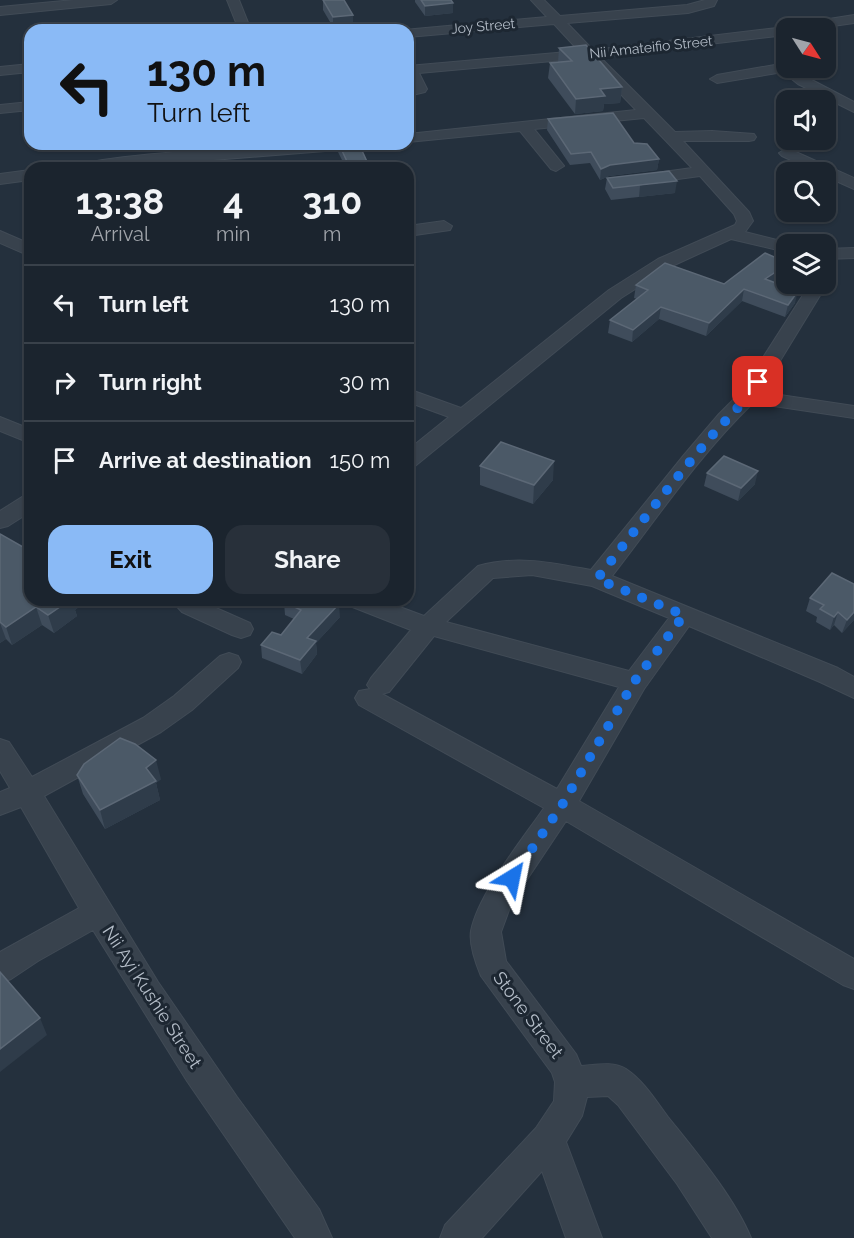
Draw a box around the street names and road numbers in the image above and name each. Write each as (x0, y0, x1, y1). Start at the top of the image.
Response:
street label: Joy Street (450, 15, 516, 37)
street label: Nii Amateifio Street (589, 33, 714, 61)
street label: Nii Ayi Kushie Street (98, 922, 206, 1072)
street label: Stone Street (489, 967, 568, 1062)

